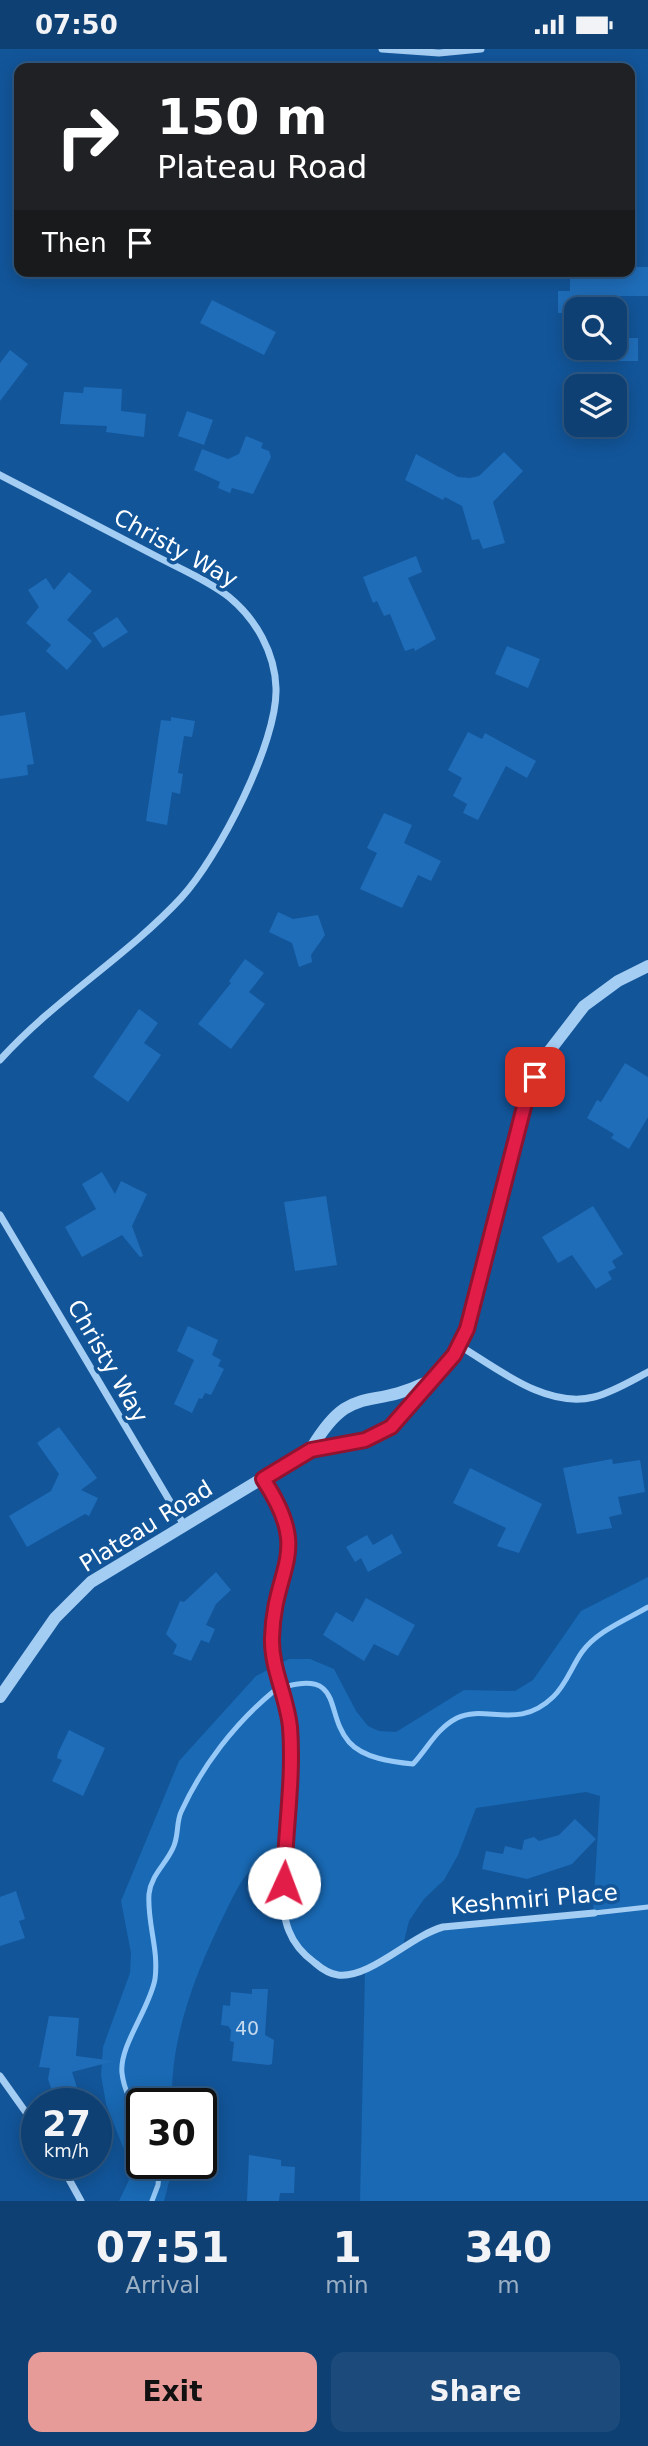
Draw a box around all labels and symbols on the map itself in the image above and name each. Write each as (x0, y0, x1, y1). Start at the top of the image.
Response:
street label: Christy Way (110, 503, 242, 593)
pin (505, 1047, 565, 1107)
street label: Christy Way (62, 1295, 154, 1427)
street label: Plateau Road (75, 1475, 217, 1577)
position arrow (247, 1846, 321, 1920)
street label: Keshmiri Place (449, 1879, 619, 1919)
house number: 40 (235, 2017, 259, 2039)
speed limit sign: 30 (126, 2088, 217, 2179)

